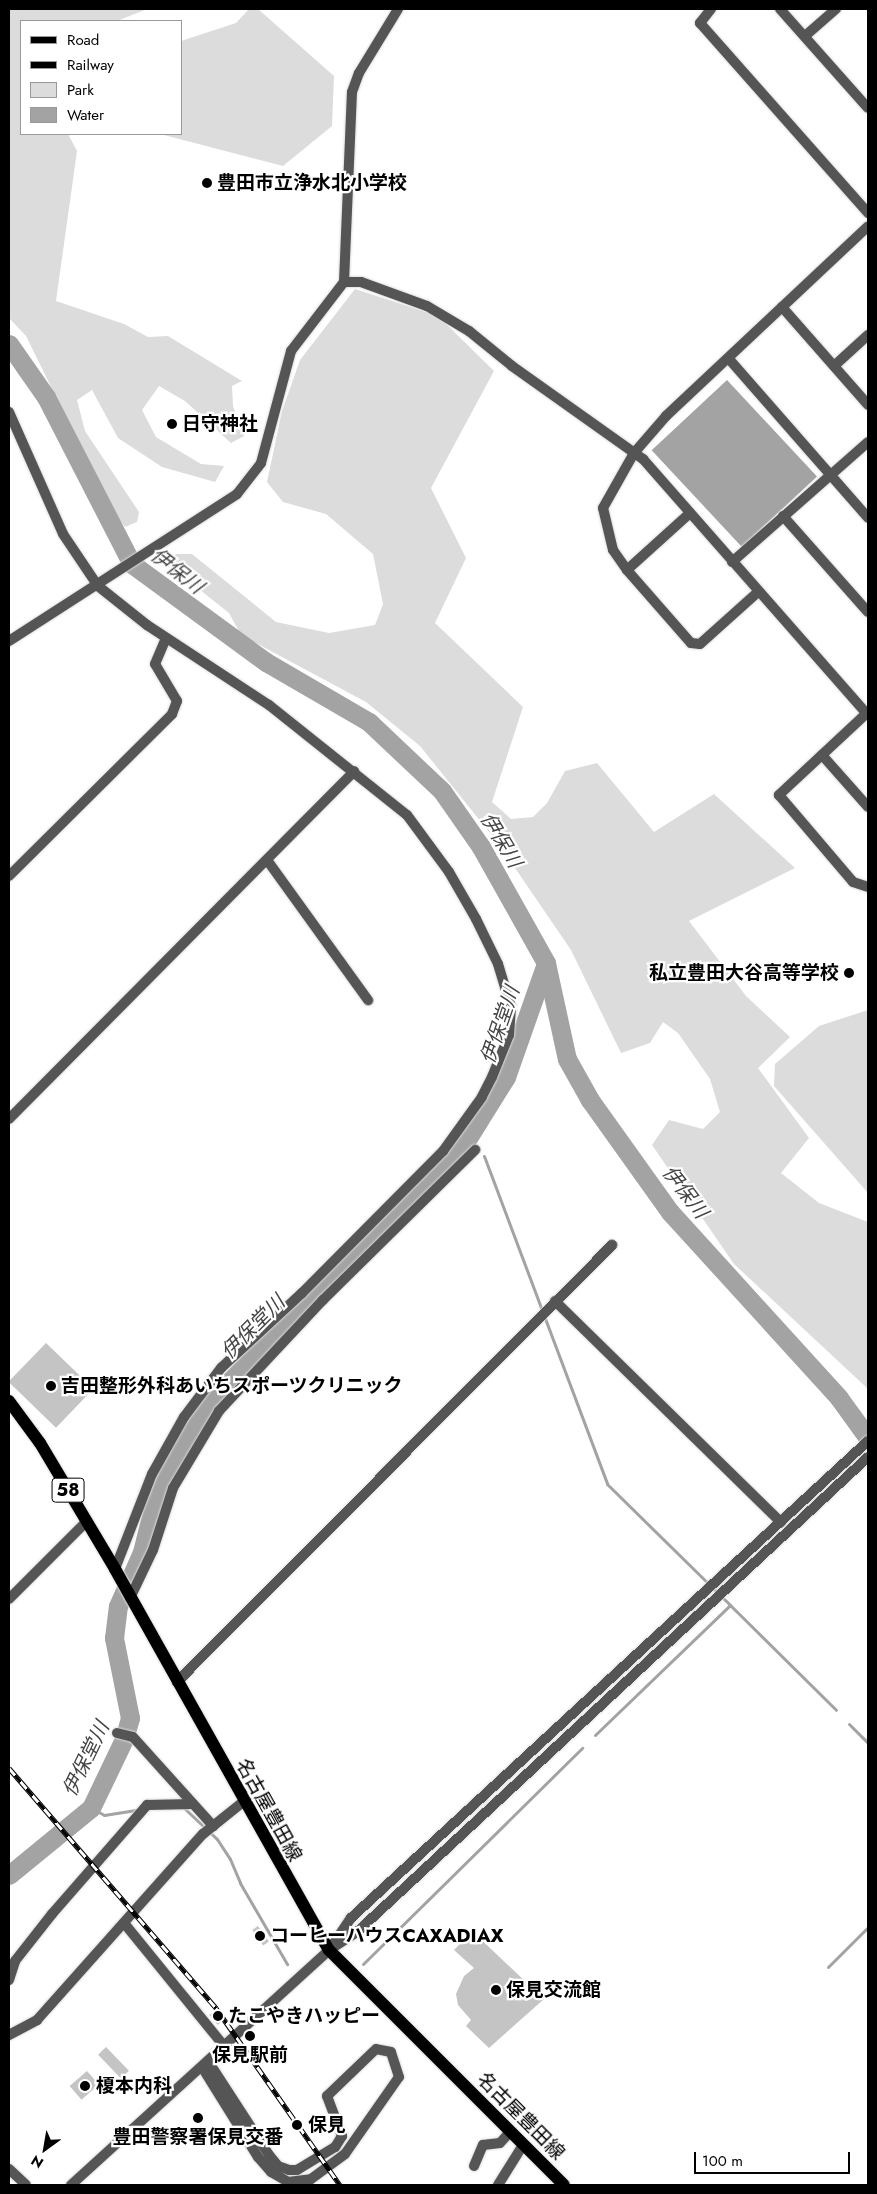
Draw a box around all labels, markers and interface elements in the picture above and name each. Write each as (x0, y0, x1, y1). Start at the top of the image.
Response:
legend (20, 20, 182, 135)
text: Road (67, 29, 99, 51)
text: Railway (67, 54, 114, 76)
text: Park (67, 79, 94, 101)
text: Water (67, 104, 104, 126)
place label: 豊田市立浄水北小学校 (217, 172, 407, 194)
marker: 豊田市立浄水北小学校 (201, 177, 213, 189)
place label: 日守神社 (182, 413, 258, 435)
marker: 日守神社 (166, 418, 178, 430)
water label: 伊保川 (146, 543, 208, 599)
water label: 伊保川 (475, 808, 527, 872)
place label: 私立豊田大谷高等学校 (649, 962, 839, 984)
marker: 私立豊田大谷高等学校 (843, 967, 855, 979)
water label: 伊保堂川 (476, 983, 524, 1067)
water label: 伊保川 (657, 1161, 713, 1223)
water label: 伊保堂川 (216, 1290, 290, 1364)
place label: 吉田整形外科あいちスポーツクリニック (61, 1375, 403, 1397)
marker: 吉田整形外科あいちスポーツクリニック (45, 1380, 57, 1392)
road number: 58 (50, 1474, 86, 1506)
water label: 伊保堂川 (58, 1718, 114, 1800)
street label: 名古屋豊田線 (231, 1755, 307, 1865)
place label: コーヒーハウスCAXADIAX (270, 1925, 504, 1947)
marker: コーヒーハウスCAXADIAX (254, 1930, 266, 1942)
place label: 保見交流館 (506, 1979, 601, 2001)
marker: 保見交流館 (490, 1984, 502, 1996)
place label: たこやきハッピー (228, 2005, 380, 2027)
marker: たこやきハッピー (212, 2010, 224, 2022)
marker: 保見駅前 (244, 2030, 256, 2042)
place label: 保見駅前 (212, 2044, 288, 2066)
street label: 名古屋豊田線 (473, 2068, 569, 2164)
place label: 榎本内科 (96, 2075, 172, 2097)
marker: 榎本内科 (78, 2079, 92, 2093)
marker: 豊田警察署保見交番 (192, 2112, 204, 2124)
place label: 保見 (308, 2114, 346, 2136)
marker: 保見 (290, 2118, 304, 2132)
north arrow (20, 2124, 70, 2174)
place label: 豊田警察署保見交番 (113, 2126, 283, 2148)
scale bar (697, 2142, 853, 2174)
text: N (27, 2150, 47, 2173)
text: 100 m (702, 2150, 743, 2172)

